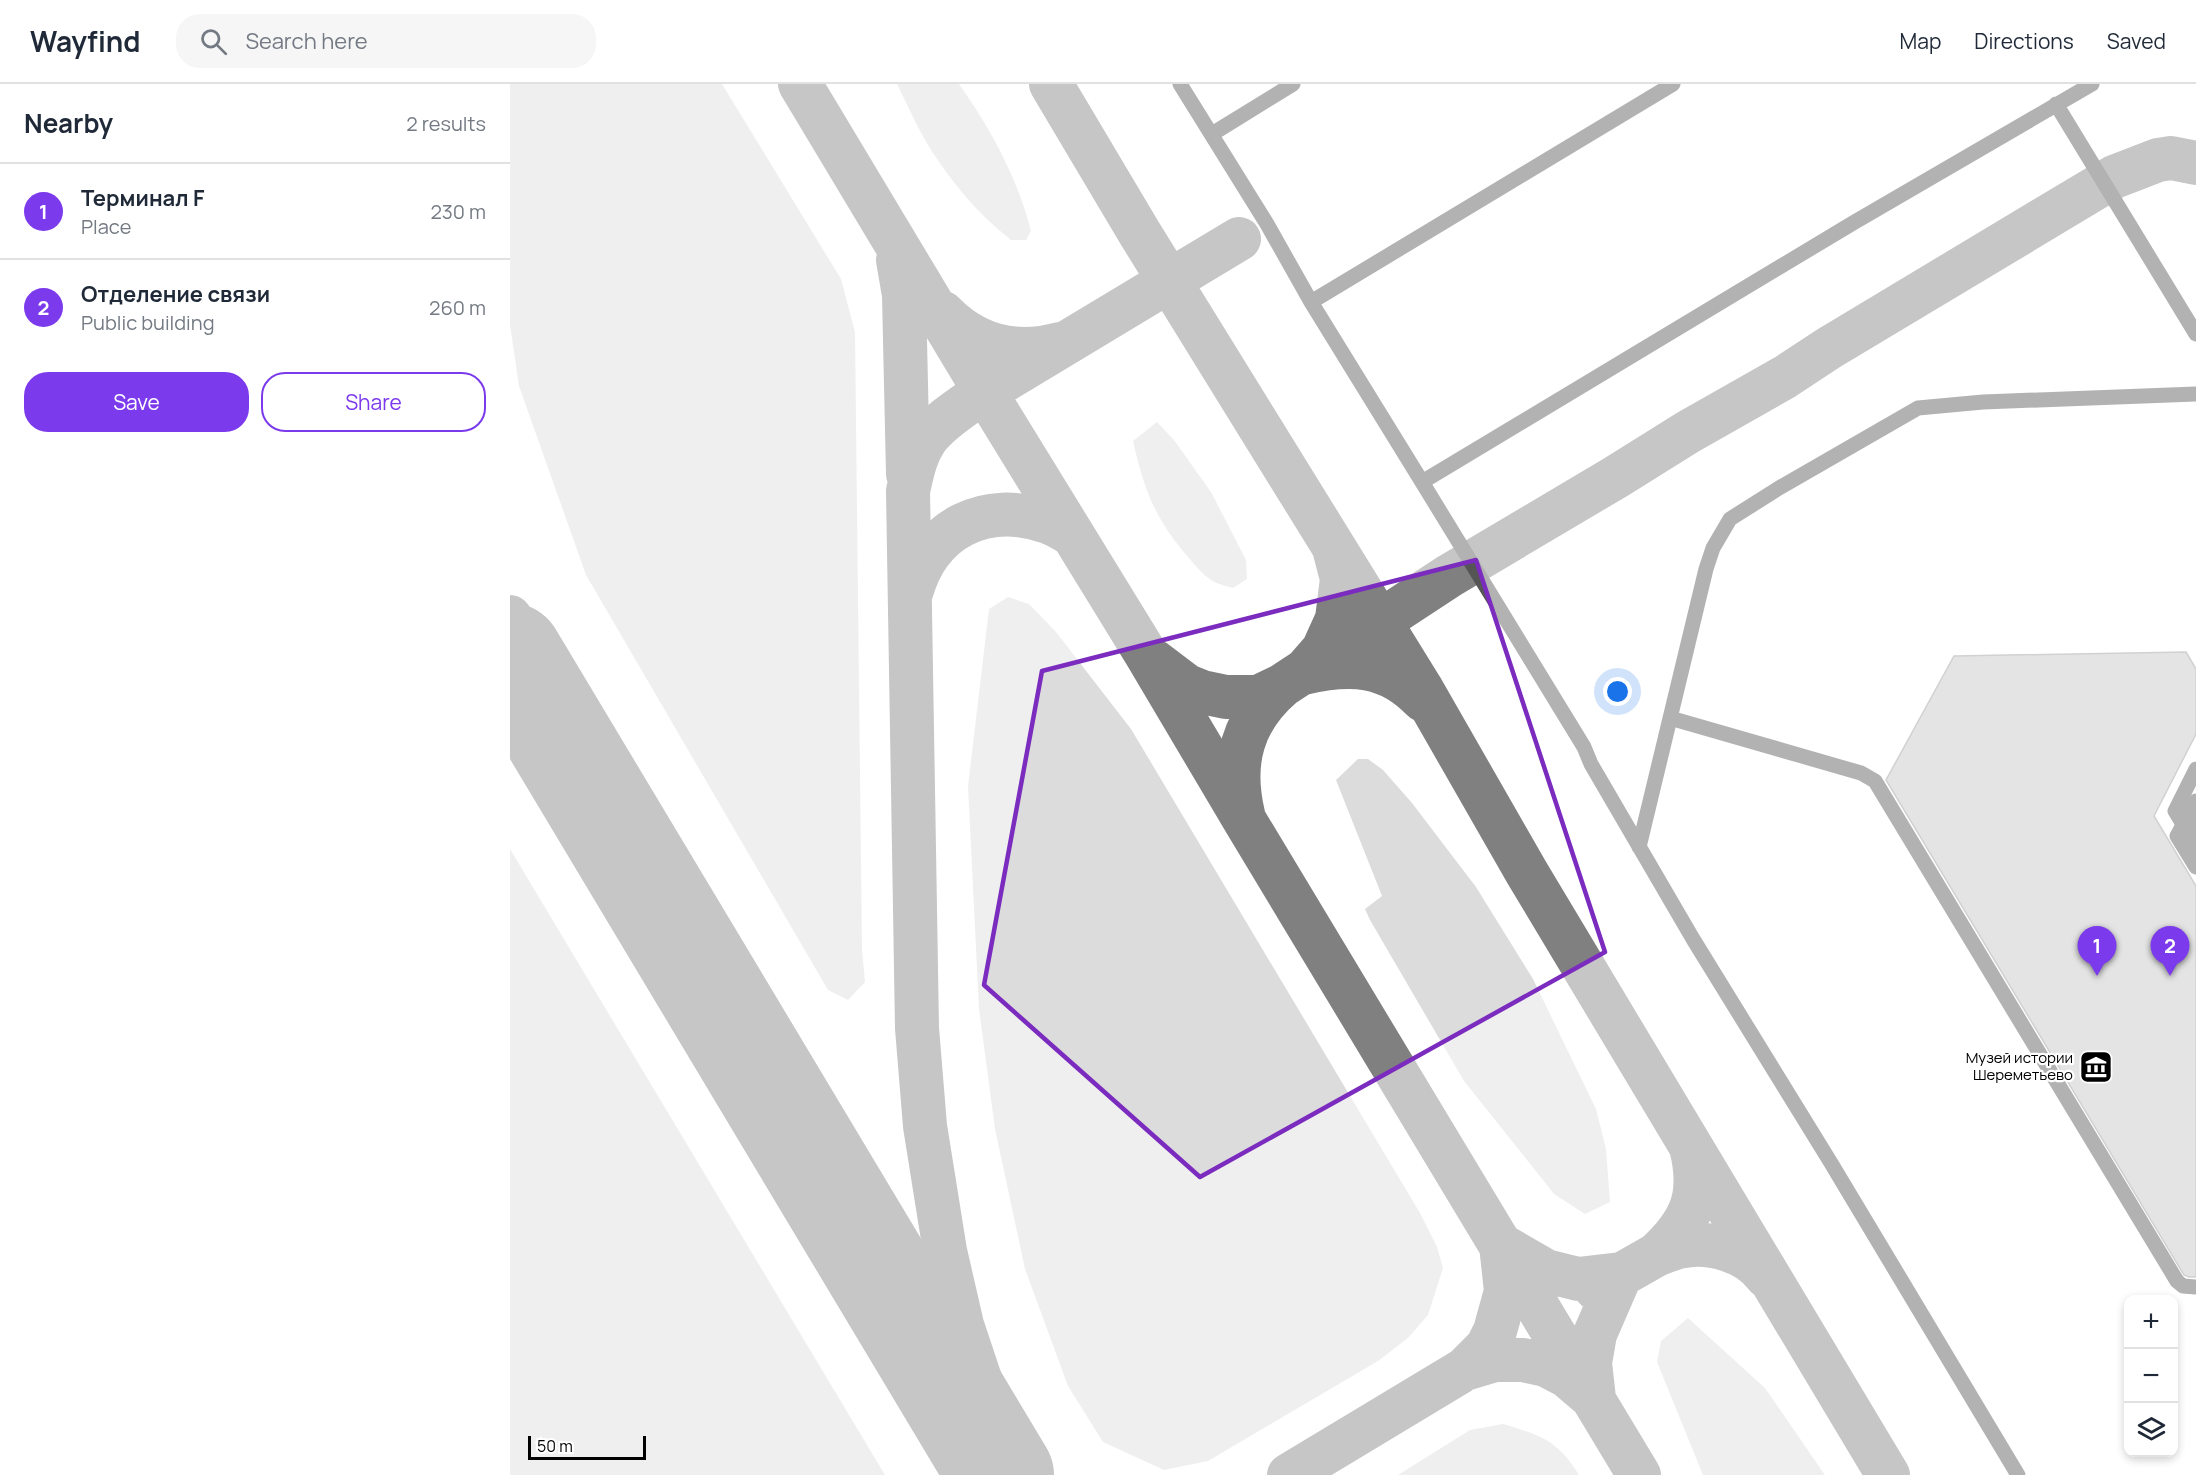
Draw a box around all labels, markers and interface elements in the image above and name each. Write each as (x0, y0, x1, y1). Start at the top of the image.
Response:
search box (176, 14, 596, 68)
text: Wayfind (30, 22, 140, 60)
icon: search (197, 25, 230, 58)
text: Search here (245, 26, 368, 56)
text: Map (1900, 27, 1941, 55)
text: Directions (1974, 27, 2074, 55)
text: Saved (2107, 27, 2166, 55)
text: Nearby (24, 105, 113, 141)
text: 2 results (406, 110, 486, 137)
text: Терминал F (81, 183, 205, 213)
text: 1 (39, 198, 48, 225)
text: 230 m (430, 198, 486, 225)
text: Place (81, 213, 131, 240)
text: Отделение связи (81, 279, 270, 309)
text: 2 (38, 294, 49, 321)
text: 260 m (429, 294, 486, 321)
text: Public building (81, 309, 215, 336)
button: Save (24, 372, 249, 432)
button: Share (261, 372, 486, 432)
your location (1603, 677, 1632, 706)
pin: 1 (2078, 926, 2116, 976)
pin: 2 (2150, 926, 2190, 976)
place label: Музей истории Шереметьево (1966, 1047, 2073, 1085)
museum icon: Музей истории Шереметьево (2078, 1049, 2114, 1085)
map controls (2124, 1295, 2178, 1457)
button: + (2124, 1295, 2178, 1349)
button: − (2124, 1349, 2178, 1403)
button: layers (2124, 1403, 2178, 1457)
scale bar (528, 1433, 646, 1460)
text: 50 m (537, 1435, 573, 1457)

